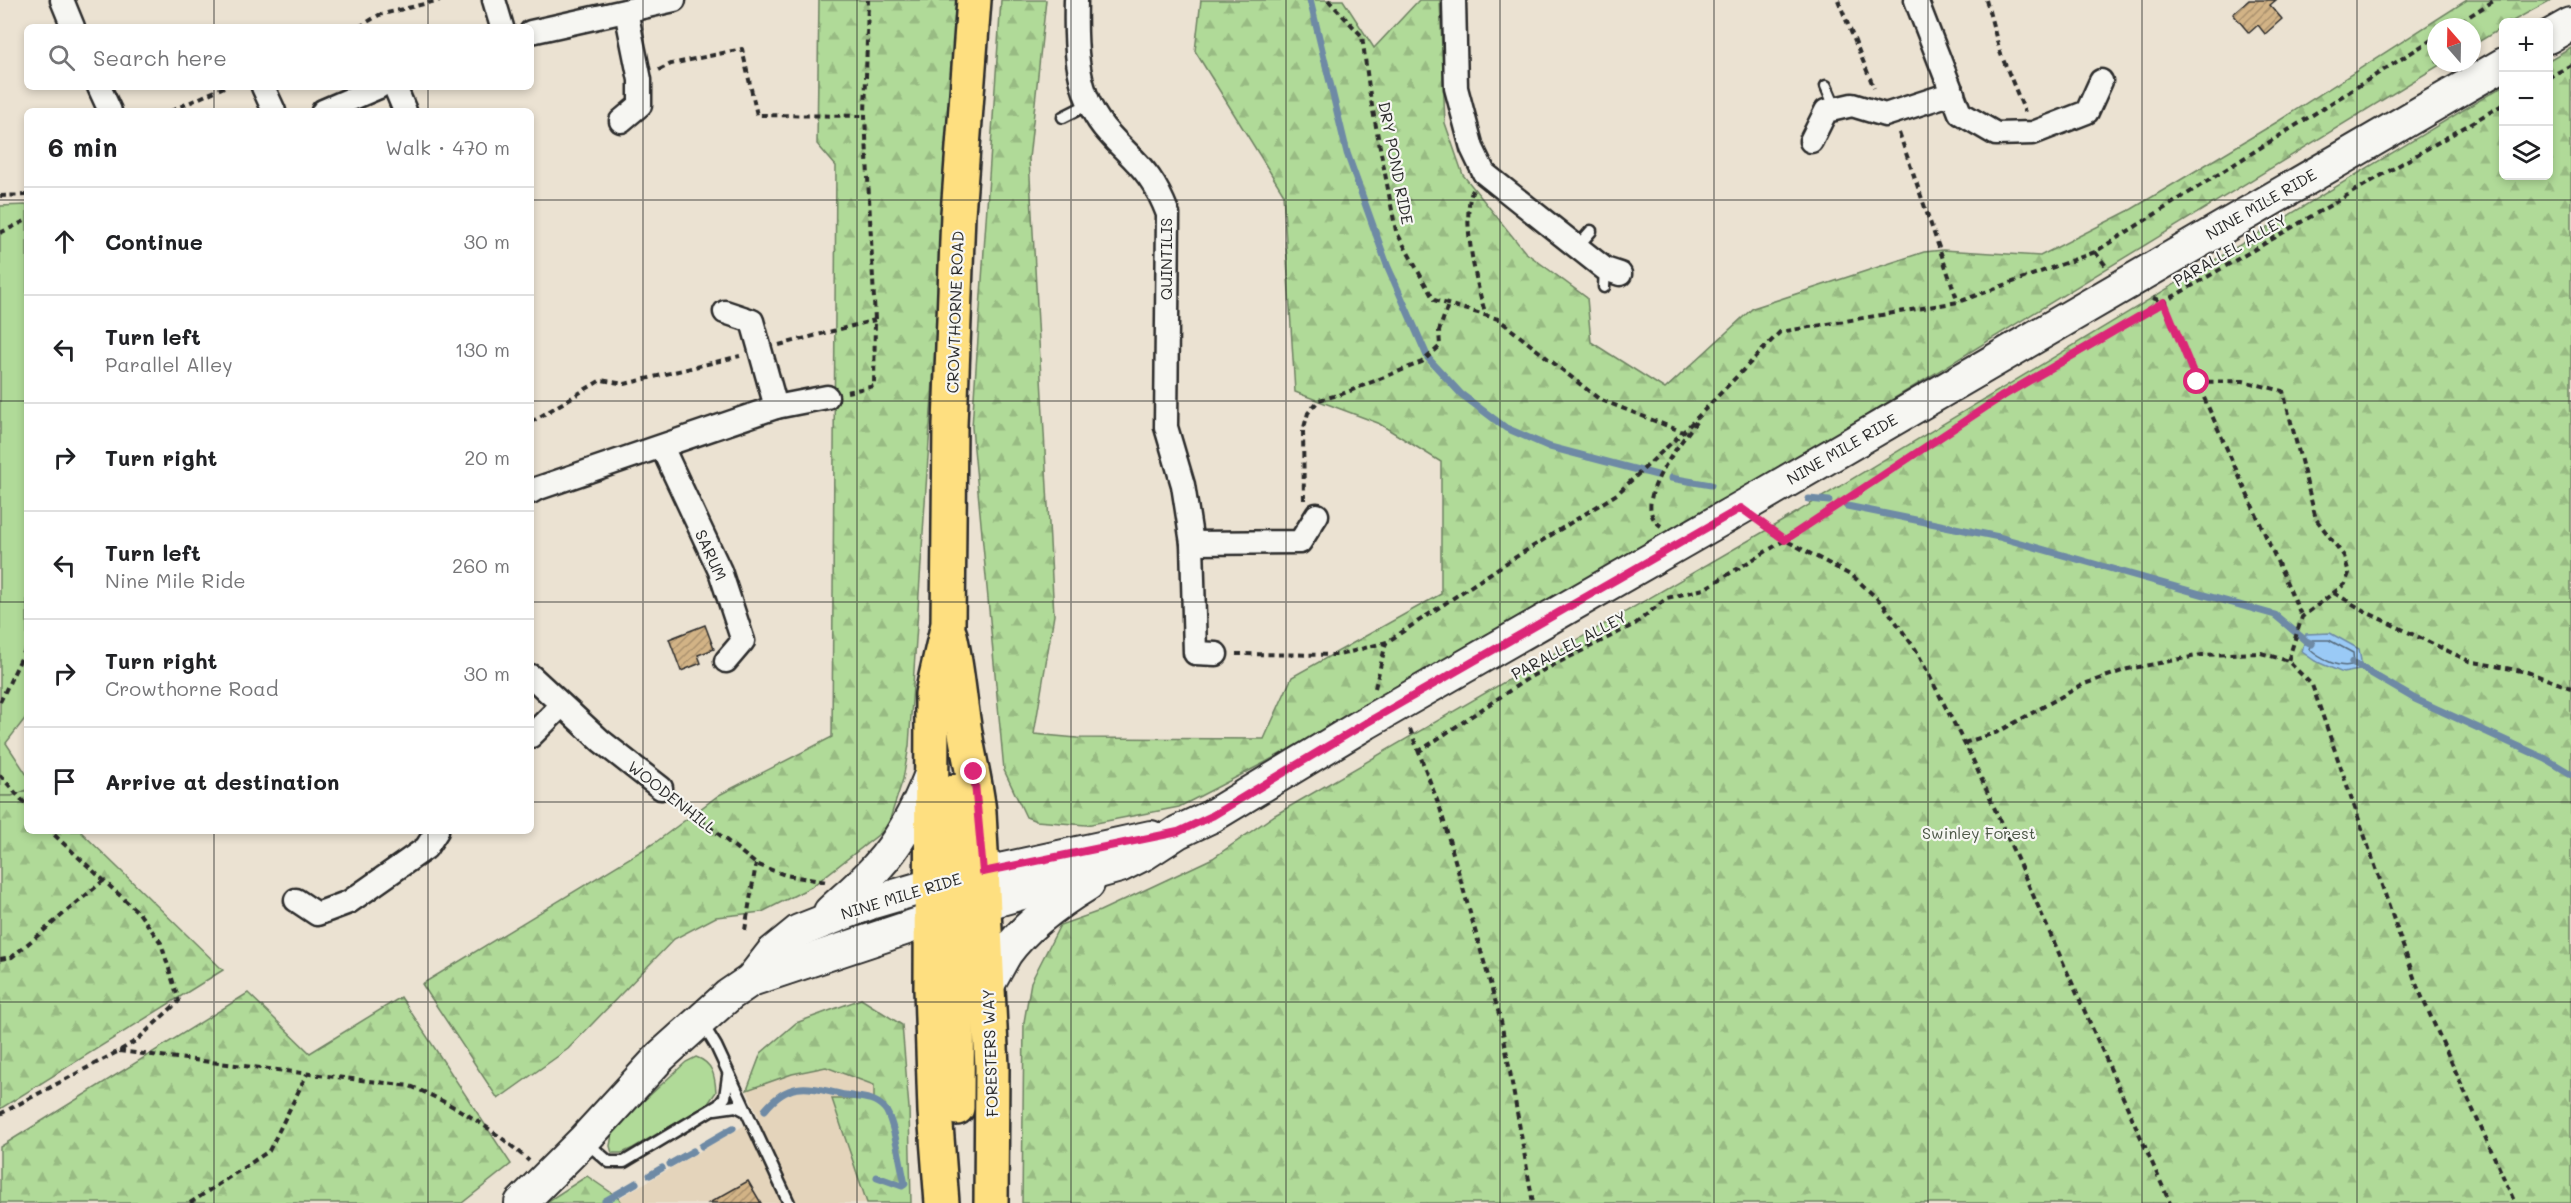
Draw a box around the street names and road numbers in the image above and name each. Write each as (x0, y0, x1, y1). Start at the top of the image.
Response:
street label: DRY POND RIDE (1374, 100, 1419, 226)
street label: NINE MILE RIDE (2201, 163, 2320, 244)
street label: PARALLEL ALLEY (2169, 208, 2290, 291)
street label: QUINTILIS (1155, 218, 1176, 300)
street label: CROWTHORNE ROAD (941, 230, 968, 394)
street label: NINE MILE RIDE (1782, 408, 1901, 489)
street label: SARUM (691, 526, 732, 584)
street label: PARALLEL ALLEY (1507, 605, 1630, 684)
street label: WOODENHILL (624, 756, 721, 838)
street label: NINE MILE RIDE (838, 867, 964, 924)
street label: FORESTERS WAY (977, 989, 1002, 1117)

